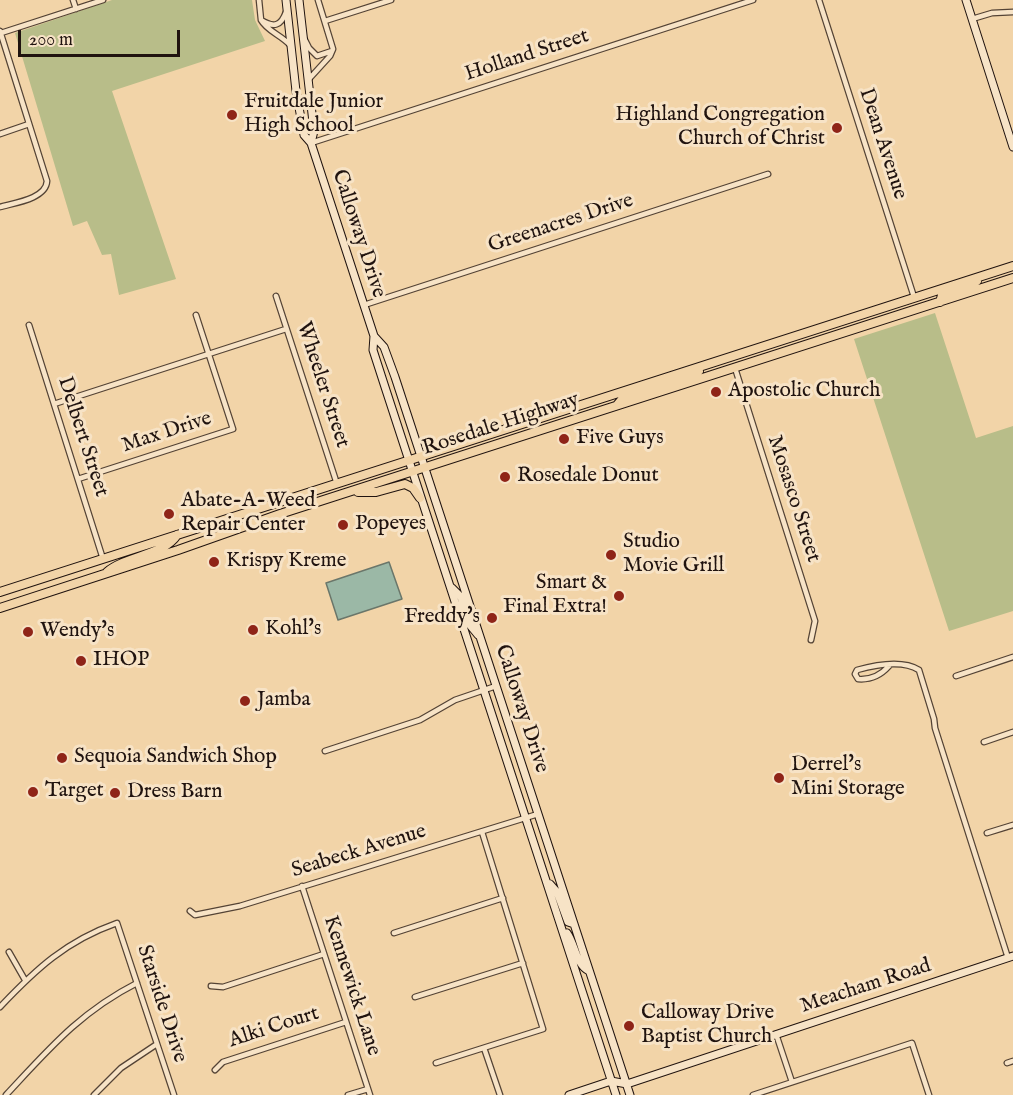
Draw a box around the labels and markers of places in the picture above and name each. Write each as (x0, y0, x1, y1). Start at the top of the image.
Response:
place label: Fruitdale Junior High School (244, 90, 383, 140)
place label: Highland Congregation Church of Christ (615, 103, 825, 153)
marker: Fruitdale Junior High School (225, 108, 239, 122)
marker: Highland Congregation Church of Christ (830, 121, 844, 135)
place label: Apostolic Church (728, 379, 880, 405)
marker: Apostolic Church (709, 385, 723, 399)
place label: Five Guys (576, 426, 664, 452)
marker: Five Guys (557, 432, 571, 446)
place label: Rosedale Donut (517, 464, 659, 490)
marker: Rosedale Donut (498, 470, 512, 484)
place label: Abate-A-Weed Repair Center (181, 489, 315, 539)
marker: Abate-A-Weed Repair Center (162, 507, 176, 521)
place label: Popeyes (355, 512, 426, 538)
marker: Popeyes (336, 518, 350, 532)
place label: Studio Movie Grill (623, 530, 724, 580)
marker: Studio Movie Grill (604, 548, 618, 562)
place label: Krispy Kreme (226, 549, 346, 575)
marker: Krispy Kreme (207, 555, 221, 569)
place label: Smart & Final Extra! (503, 571, 607, 621)
marker: Smart & Final Extra! (612, 589, 626, 603)
place label: Freddy's (404, 605, 480, 631)
marker: Freddy's (485, 611, 499, 625)
place label: Kohl's (265, 617, 321, 643)
place label: Wendy's (40, 619, 114, 645)
marker: Kohl's (246, 623, 260, 637)
marker: Wendy's (21, 625, 35, 639)
place label: IHOP (93, 648, 149, 674)
marker: IHOP (74, 654, 88, 668)
place label: Jamba (257, 688, 311, 714)
marker: Jamba (238, 694, 252, 708)
place label: Sequoia Sandwich Shop (74, 745, 277, 771)
marker: Sequoia Sandwich Shop (55, 751, 69, 765)
place label: Derrel's Mini Storage (791, 753, 905, 803)
marker: Derrel's Mini Storage (772, 771, 786, 785)
place label: Target (45, 779, 104, 805)
place label: Dress Barn (127, 780, 222, 806)
marker: Target (26, 785, 40, 799)
marker: Dress Barn (108, 786, 122, 800)
place label: Calloway Drive Baptist Church (641, 1001, 774, 1051)
marker: Calloway Drive Baptist Church (622, 1019, 636, 1033)

